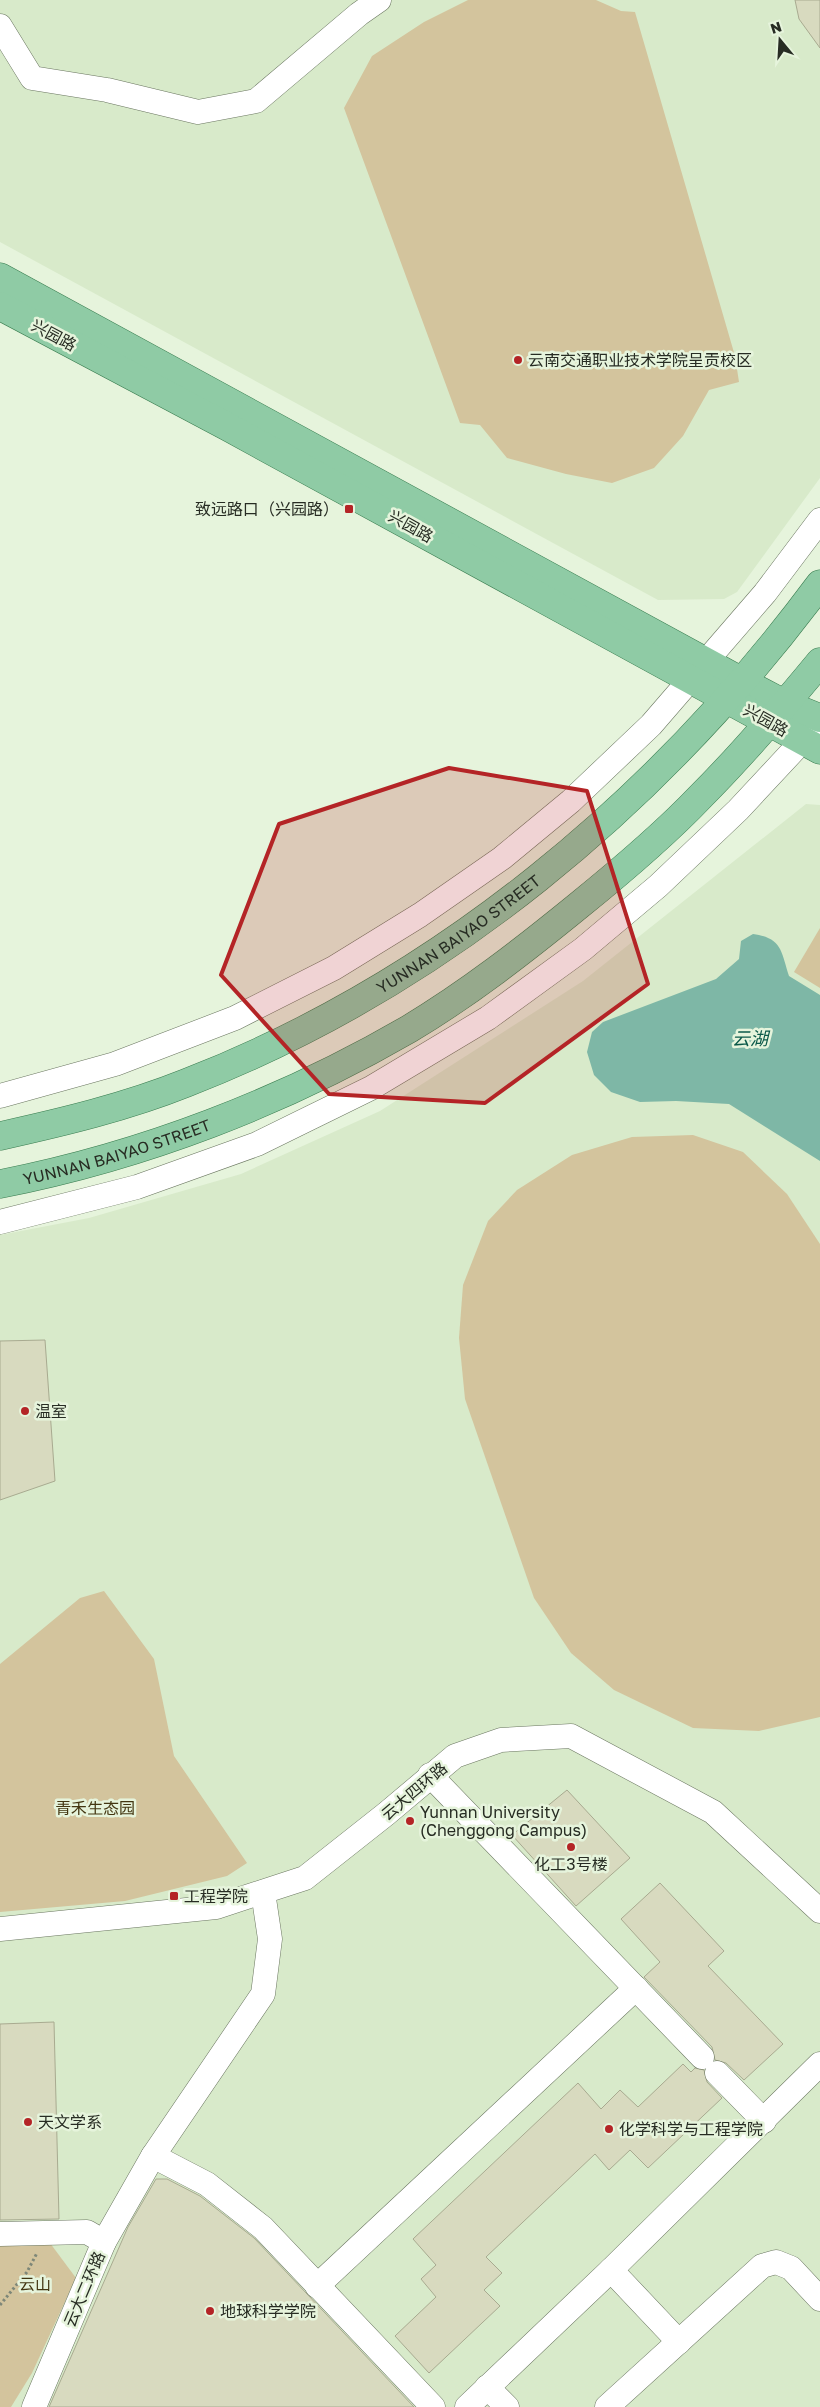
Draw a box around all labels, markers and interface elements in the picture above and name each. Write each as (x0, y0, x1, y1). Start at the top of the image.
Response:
north arrow (755, 15, 805, 65)
text: N (768, 17, 784, 37)
street label: 兴园路 (28, 315, 80, 355)
place label: 云南交通职业技术学院呈贡校区 (528, 350, 752, 370)
marker: 云南交通职业技术学院呈贡校区 (512, 354, 524, 366)
place label: 致远路口（兴园路） (195, 499, 339, 519)
marker: 致远路口（兴园路） (343, 503, 355, 515)
street label: 兴园路 (385, 506, 437, 546)
street label: 兴园路 (740, 700, 792, 740)
street label: YUNNAN BAIYAO STREET (373, 870, 544, 998)
water label: 云湖 (732, 1027, 771, 1049)
street label: YUNNAN BAIYAO STREET (21, 1114, 213, 1189)
place label: 温室 (35, 1401, 67, 1421)
marker: 温室 (19, 1405, 31, 1417)
street label: 云大四环路 (377, 1758, 451, 1824)
park label: 青禾生态园 (55, 1798, 135, 1818)
place label: Yunnan University (Chenggong Campus) (420, 1802, 587, 1840)
marker: Yunnan University (Chenggong Campus) (404, 1815, 416, 1827)
marker: 化工3号楼 (565, 1841, 577, 1853)
place label: 化工3号楼 (534, 1854, 608, 1874)
place label: 工程学院 (184, 1886, 248, 1906)
marker: 工程学院 (168, 1890, 180, 1902)
place label: 天文学系 (38, 2112, 102, 2132)
marker: 天文学系 (22, 2116, 34, 2128)
place label: 化学科学与工程学院 (619, 2119, 763, 2139)
marker: 化学科学与工程学院 (603, 2123, 615, 2135)
street label: 云大二环路 (59, 2248, 109, 2330)
park label: 云山 (19, 2274, 51, 2294)
place label: 地球科学学院 (220, 2301, 316, 2321)
marker: 地球科学学院 (204, 2305, 216, 2317)

